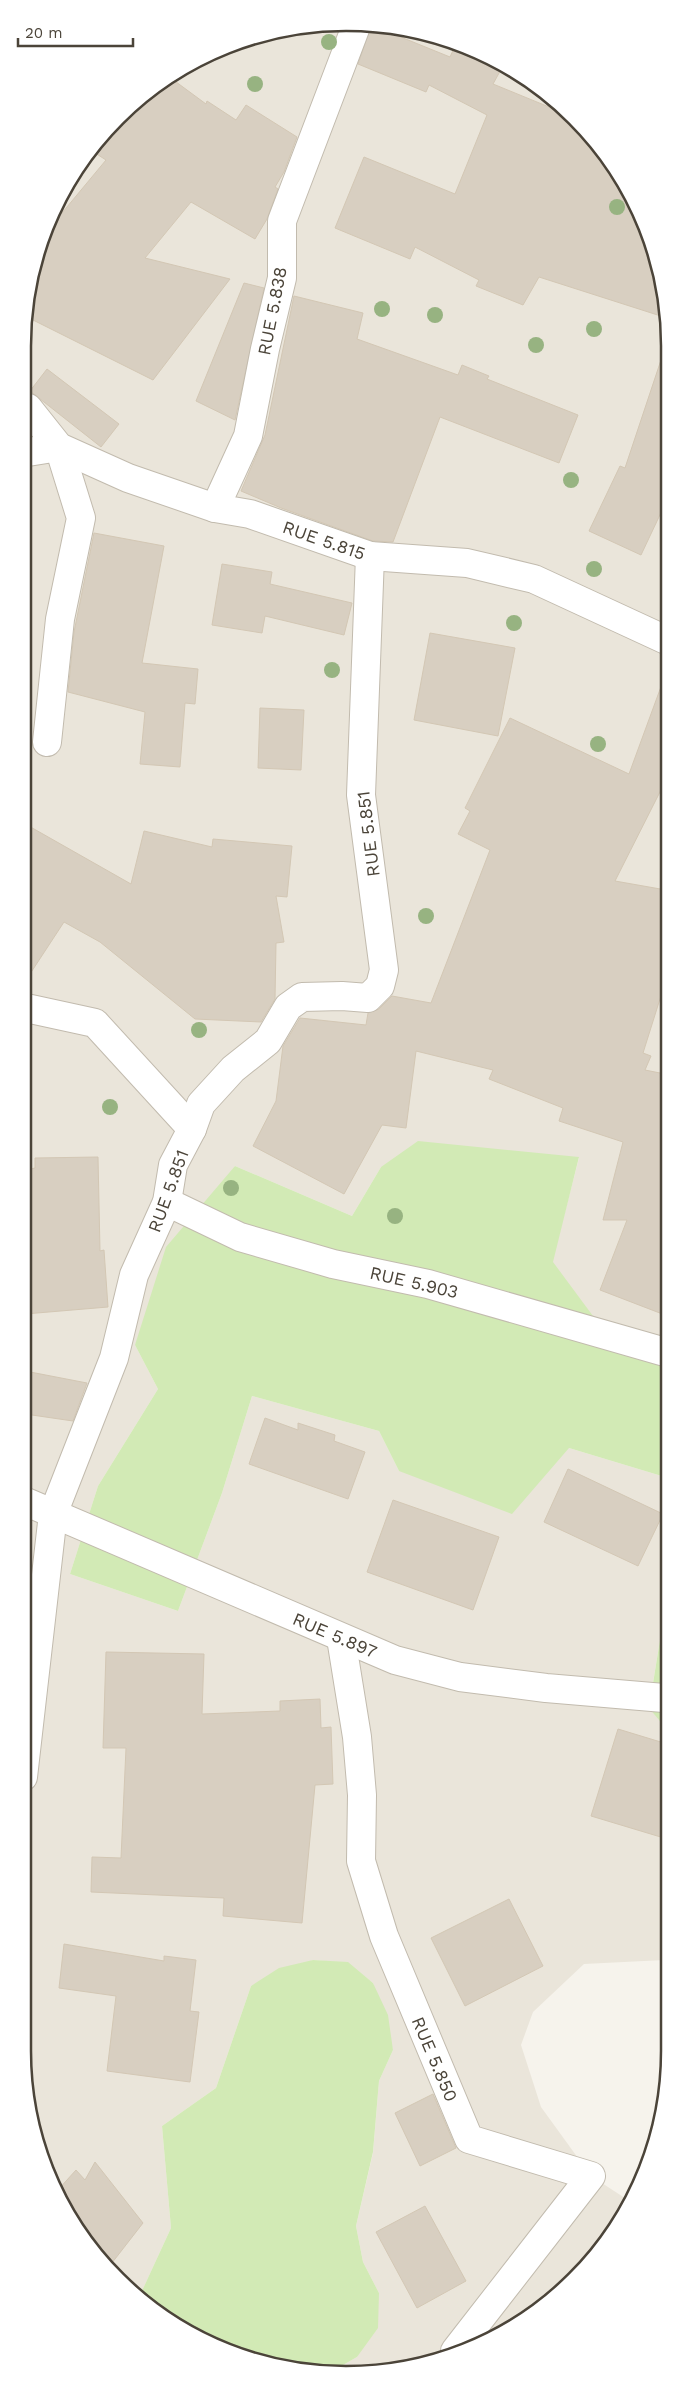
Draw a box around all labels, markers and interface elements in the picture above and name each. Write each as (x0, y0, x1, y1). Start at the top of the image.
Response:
scale bar (18, 15, 132, 47)
text: 20 m (25, 24, 63, 42)
street label: RUE 5.838 (253, 265, 291, 357)
street label: RUE 5.815 (280, 516, 368, 564)
street label: RUE 5.851 (352, 790, 384, 878)
street label: RUE 5.851 (143, 1147, 193, 1235)
street label: RUE 5.903 (368, 1262, 460, 1302)
street label: RUE 5.897 (290, 1608, 380, 1662)
street label: RUE 5.850 (408, 2013, 462, 2105)

